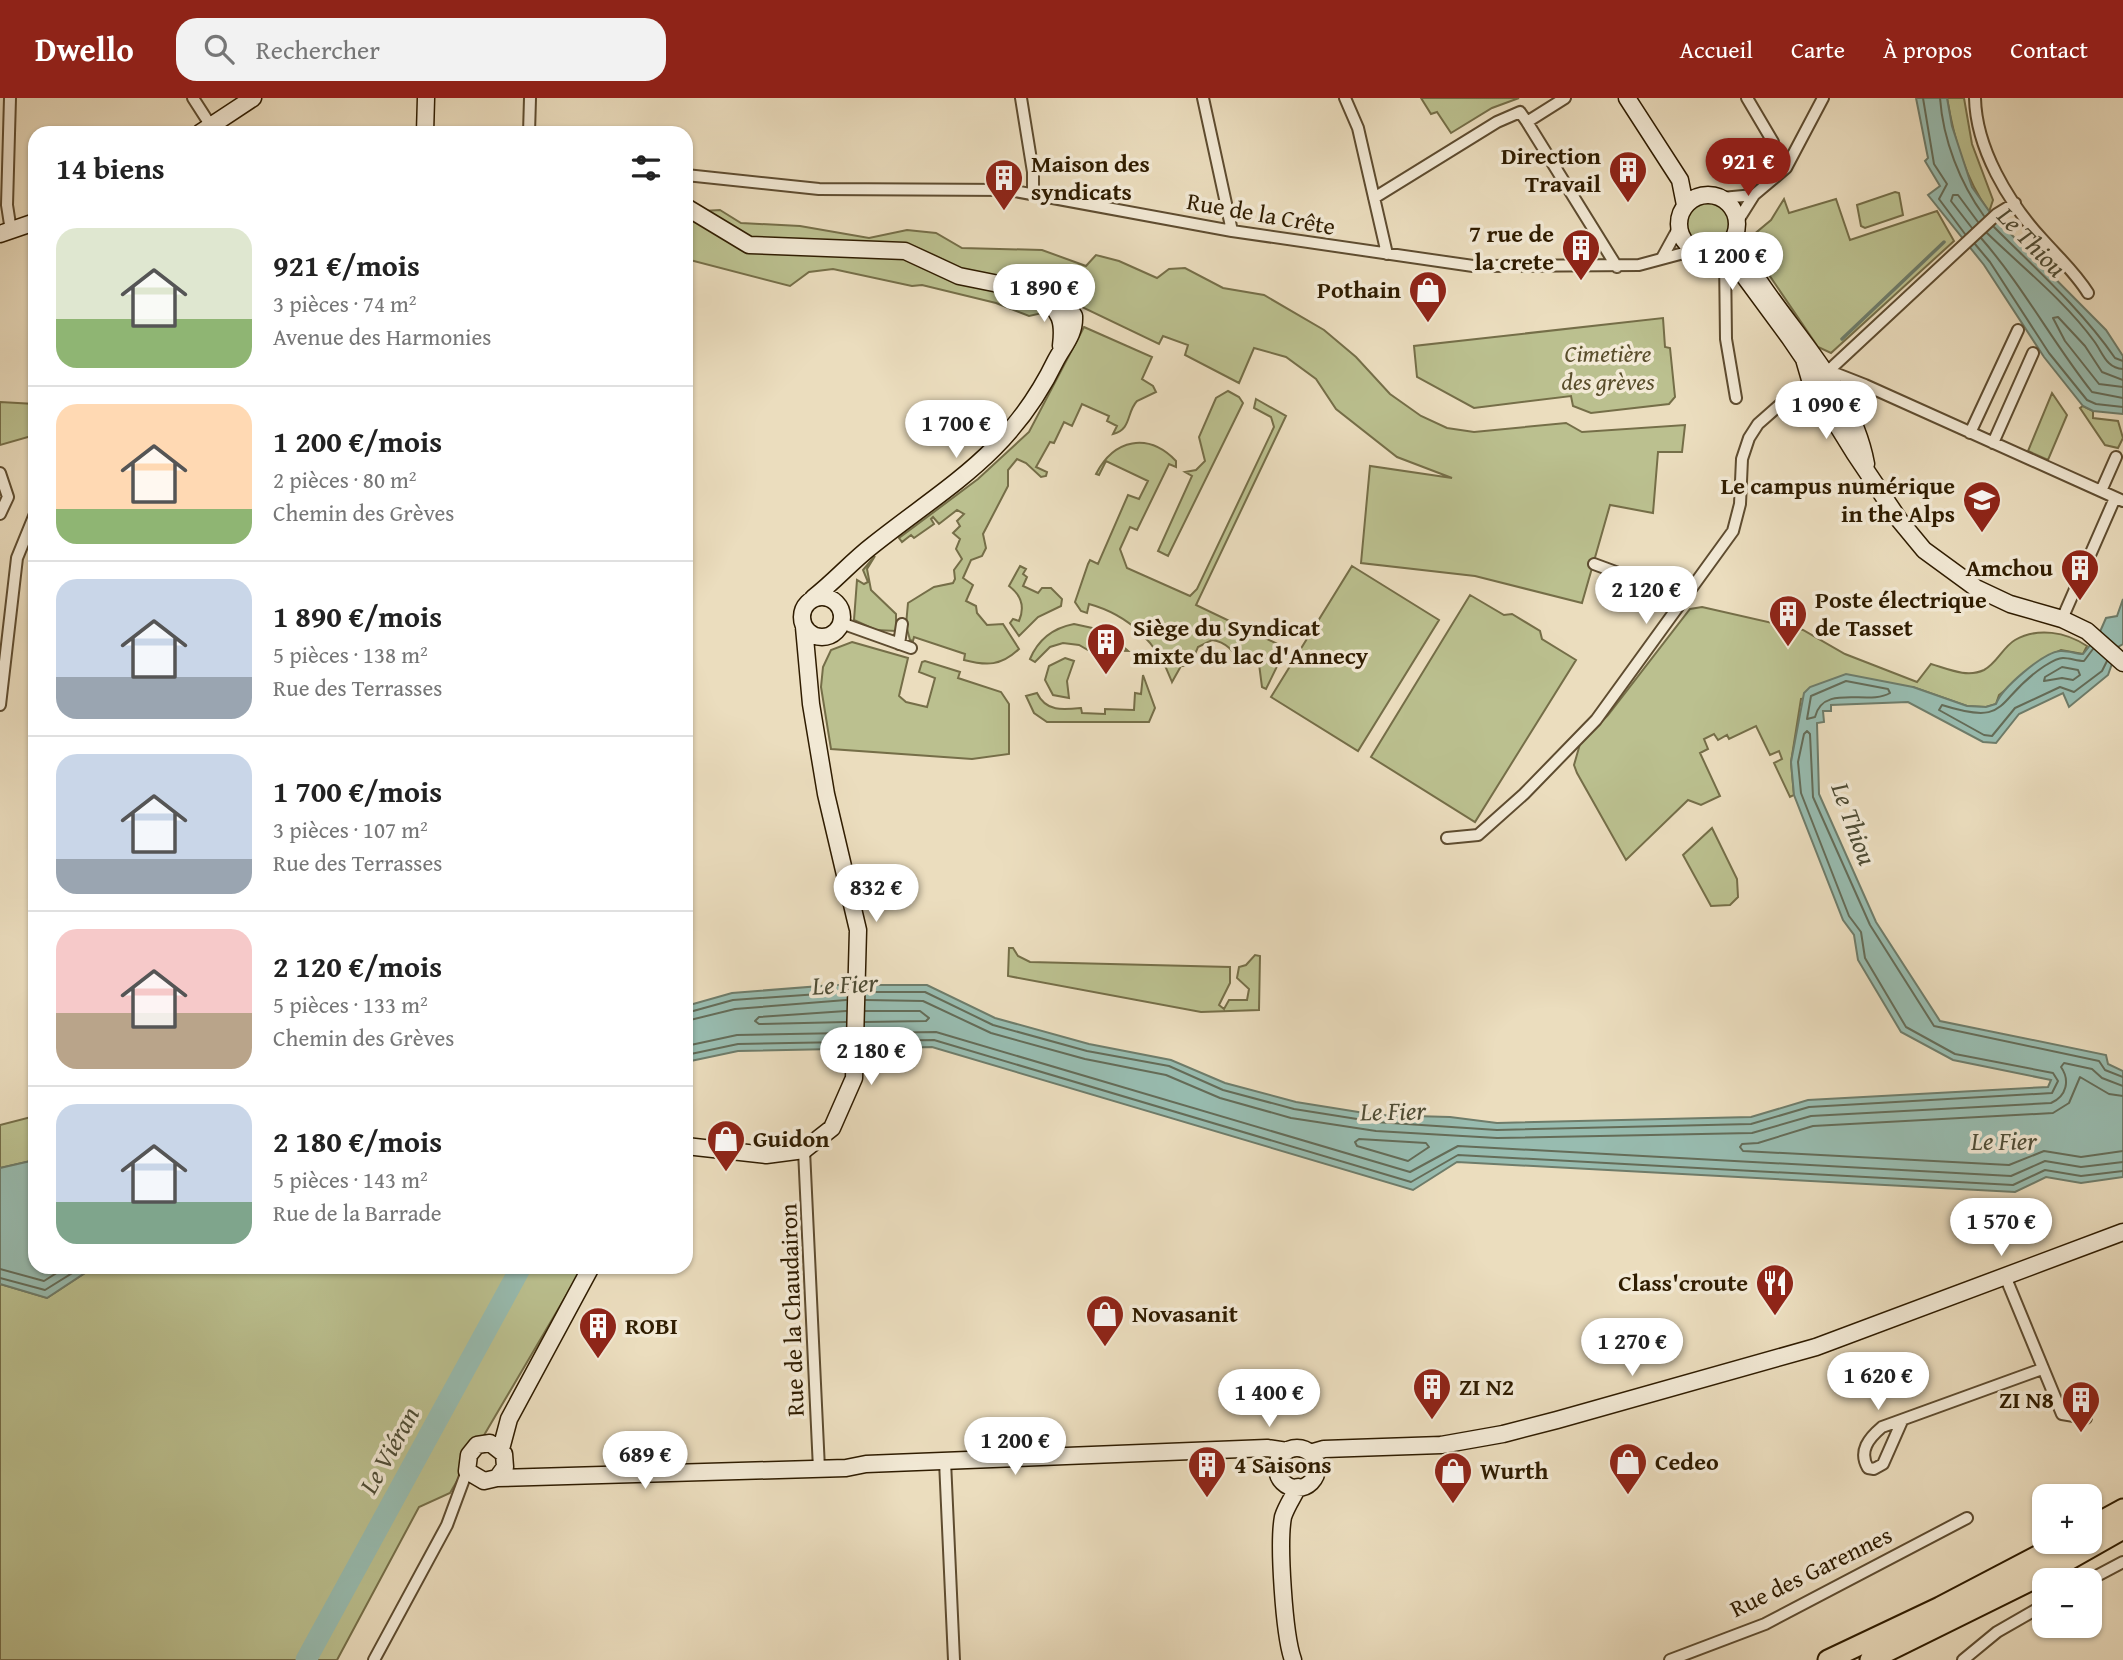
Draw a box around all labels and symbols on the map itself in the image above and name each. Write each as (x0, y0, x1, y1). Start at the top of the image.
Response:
place label: Direction Travail (1501, 138, 1602, 201)
pin: 921 € (1699, 139, 1797, 198)
place label: Maison des syndicats (1031, 146, 1150, 209)
building icon: Direction Travail (1607, 149, 1649, 204)
building icon: Maison des syndicats (983, 157, 1025, 212)
street label: Rue de la Crête (1184, 183, 1338, 244)
water label: Le Thiou (1988, 197, 2076, 286)
place label: 7 rue de la crete (1469, 216, 1554, 279)
building icon: 7 rue de la crete (1560, 227, 1602, 282)
pin: 1 200 € (1667, 232, 1797, 292)
pin: 1 890 € (979, 264, 1109, 324)
shop icon: Pothain (1407, 269, 1449, 324)
place label: Pothain (1317, 272, 1401, 307)
park label: Cimetière des grèves (1561, 336, 1655, 399)
pin: 1 090 € (1761, 382, 1891, 441)
pin: 1 700 € (891, 400, 1021, 460)
place label: Le campus numérique in the Alps (1721, 468, 1955, 531)
school or university icon: Le campus numérique in the Alps (1961, 479, 2003, 534)
building icon: Amchou (2059, 547, 2101, 602)
place label: Amchou (1966, 550, 2053, 585)
pin: 2 120 € (1581, 566, 1711, 626)
place label: Poste électrique de Tasset (1815, 582, 1987, 645)
building icon: Poste électrique de Tasset (1767, 593, 1809, 648)
place label: Siège du Syndicat mixte du lac d'Annecy (1133, 610, 1369, 673)
building icon: Siège du Syndicat mixte du lac d'Annecy (1085, 621, 1127, 676)
water label: Le Thiou (1821, 776, 1887, 871)
pin: 832 € (827, 864, 925, 924)
water label: Le Fier (810, 962, 880, 1005)
pin: 2 180 € (806, 1028, 936, 1087)
water label: Le Fier (1359, 1090, 1428, 1131)
shop icon: Guidon (705, 1118, 747, 1173)
place label: Guidon (753, 1121, 830, 1156)
water label: Le Fier (1970, 1121, 2038, 1160)
pin: 1 570 € (1936, 1198, 2066, 1258)
street label: Rue de la Chaudairon (770, 1202, 813, 1417)
restaurant icon: Class'croute (1754, 1262, 1796, 1317)
place label: Class'croute (1618, 1265, 1748, 1300)
shop icon: Novasanit (1084, 1293, 1126, 1348)
place label: Novasanit (1132, 1296, 1238, 1331)
building icon: ROBI (577, 1305, 619, 1360)
place label: ROBI (625, 1308, 678, 1343)
pin: 1 270 € (1567, 1318, 1697, 1378)
pin: 1 620 € (1813, 1352, 1943, 1412)
building icon: ZI N2 (1411, 1366, 1453, 1421)
place label: ZI N2 (1459, 1369, 1514, 1404)
pin: 1 400 € (1204, 1370, 1334, 1429)
building icon: ZI N8 (2060, 1379, 2102, 1434)
place label: ZI N8 (1999, 1382, 2054, 1417)
water label: Le Viéran (348, 1399, 428, 1501)
pin: 1 200 € (950, 1418, 1080, 1477)
pin: 689 € (596, 1432, 694, 1491)
shop icon: Cedeo (1607, 1441, 1649, 1496)
building icon: 4 Saisons (1186, 1444, 1228, 1499)
place label: Cedeo (1655, 1444, 1719, 1479)
place label: 4 Saisons (1234, 1447, 1332, 1482)
shop icon: Wurth (1432, 1450, 1474, 1505)
place label: Wurth (1480, 1453, 1548, 1488)
street label: Rue des Garennes (1724, 1517, 1898, 1626)

